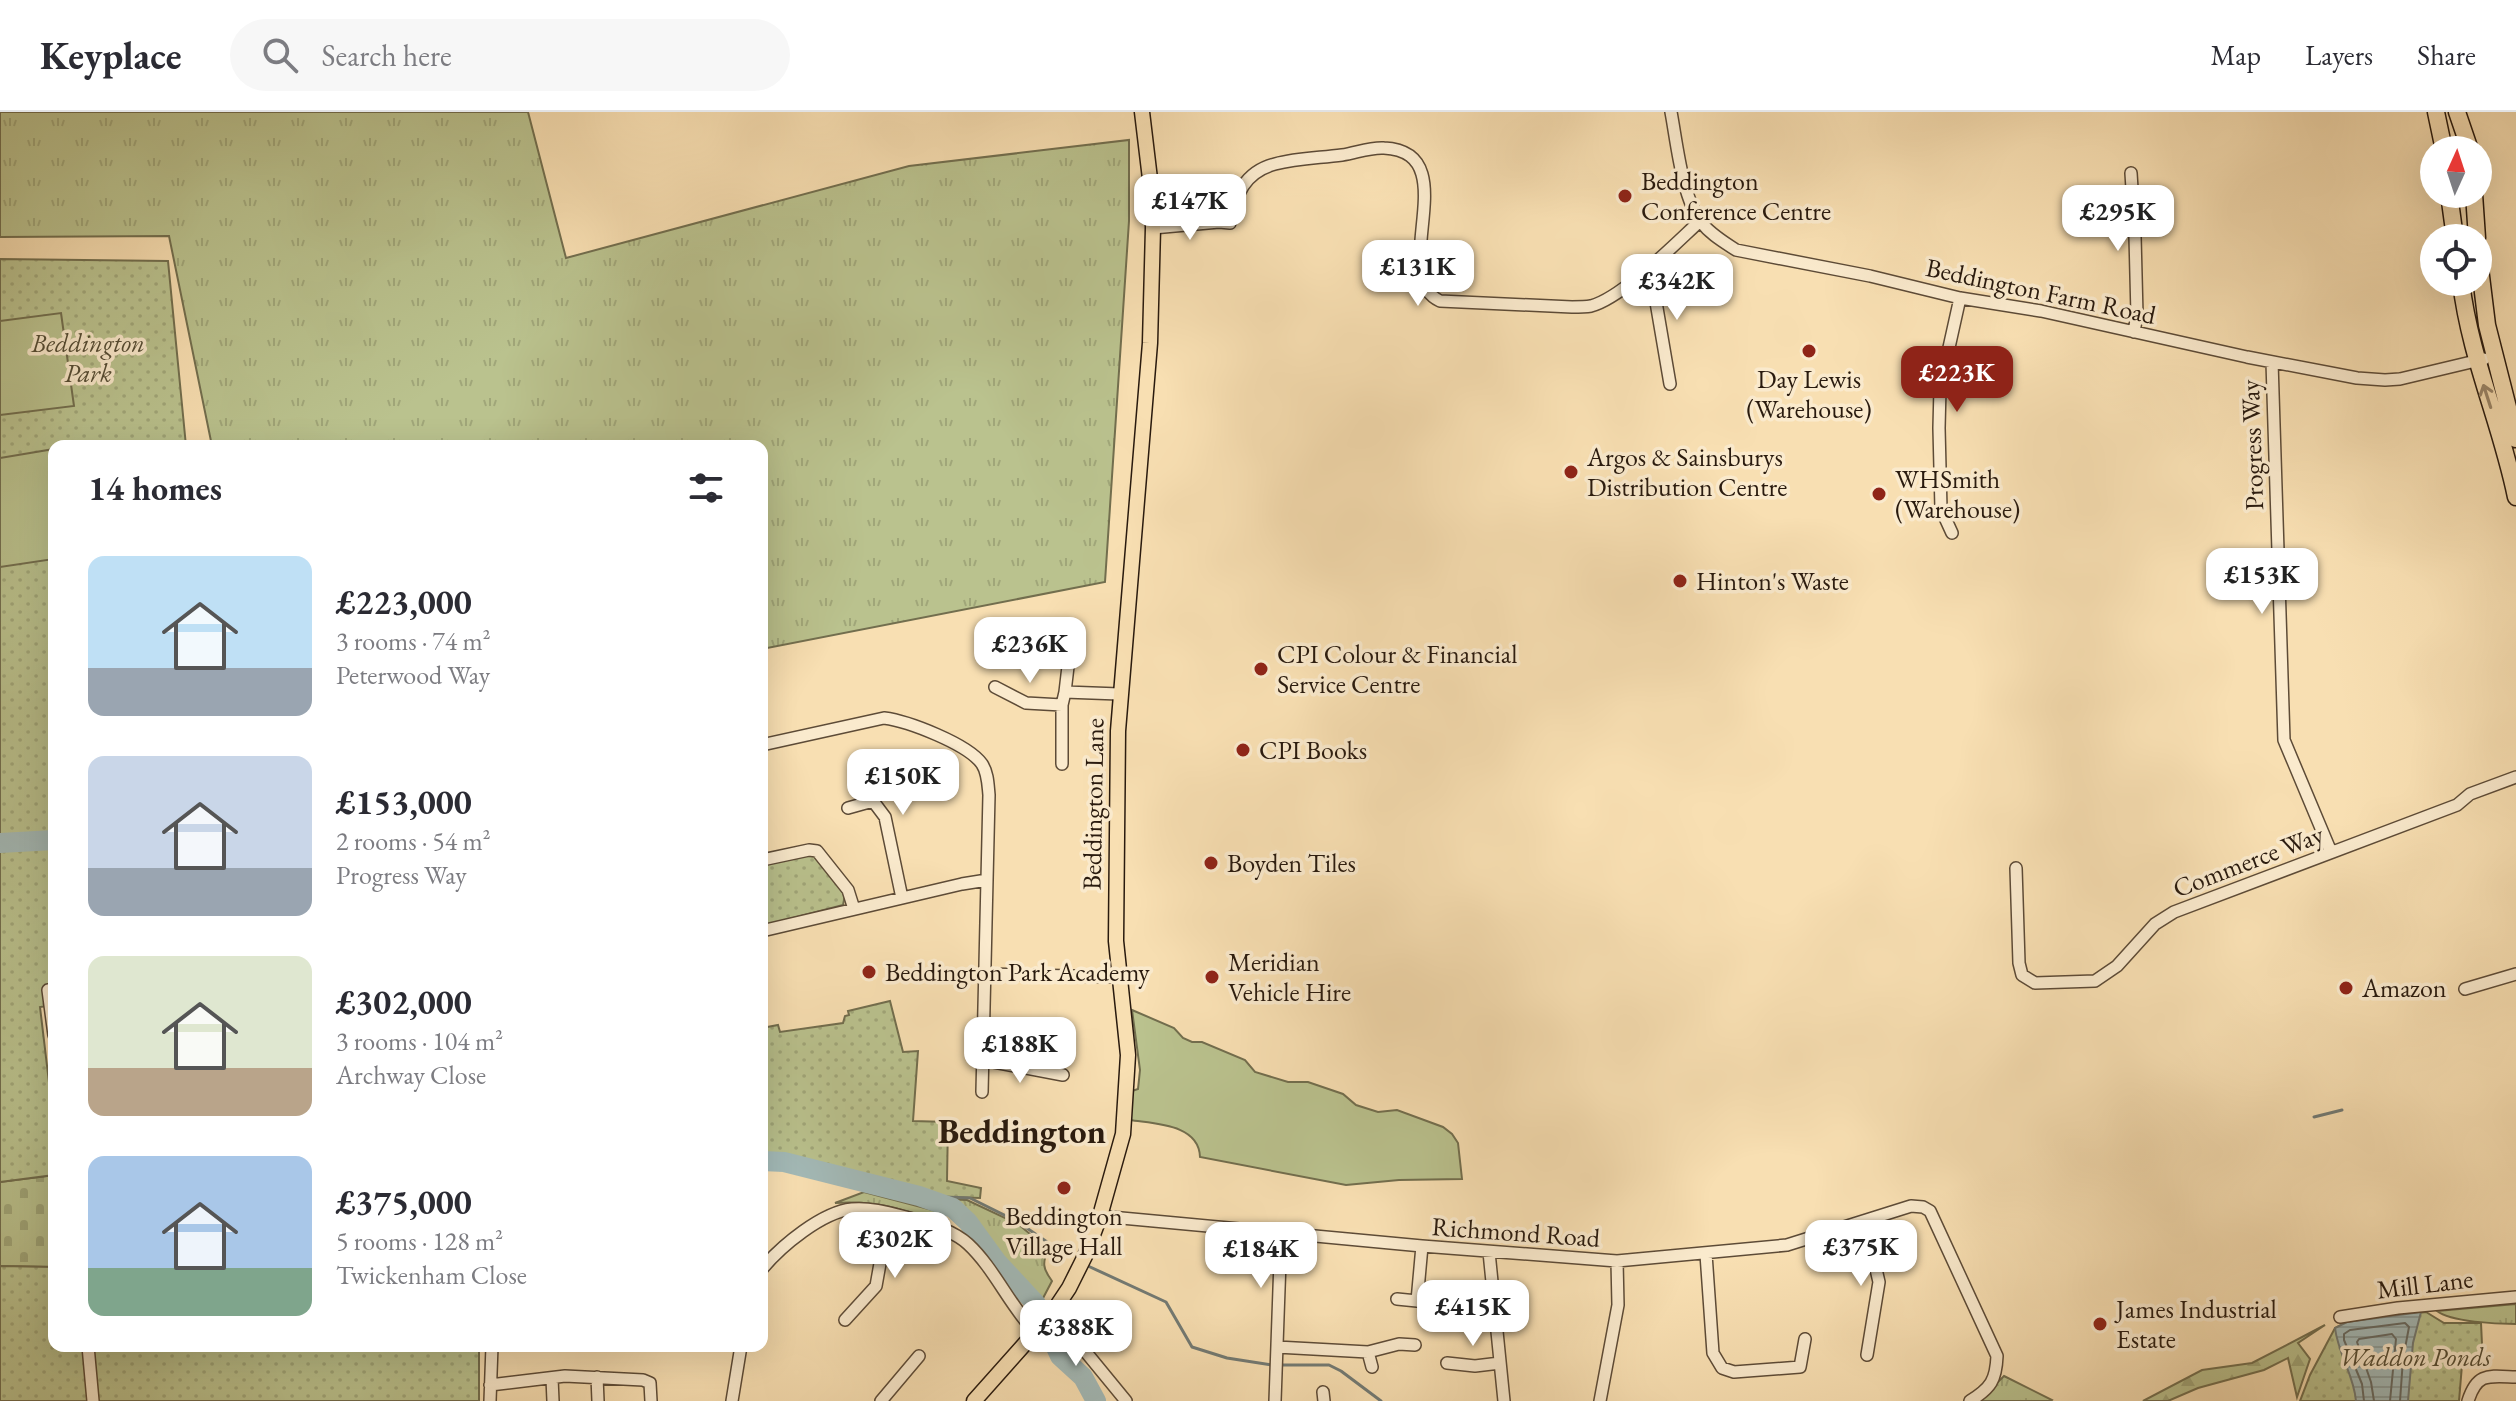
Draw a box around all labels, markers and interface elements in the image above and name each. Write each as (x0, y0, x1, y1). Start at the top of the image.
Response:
search box (230, 19, 790, 91)
text: Keyplace (40, 31, 182, 80)
icon: search (258, 33, 302, 77)
text: Search here (322, 36, 452, 75)
text: Map (2211, 37, 2261, 73)
text: Layers (2305, 37, 2373, 73)
text: Share (2417, 37, 2476, 73)
north arrow (2420, 136, 2492, 208)
map controls (2420, 136, 2492, 296)
place label: Beddington Conference Centre (1641, 164, 1831, 228)
pin: £147K (1134, 174, 1246, 242)
text: £147K (1152, 183, 1228, 217)
pin: £295K (2062, 185, 2174, 253)
marker: Beddington Conference Centre (1616, 187, 1634, 205)
text: £295K (2080, 194, 2156, 228)
button: locate (2420, 224, 2492, 296)
pin: £131K (1362, 240, 1474, 308)
text: £131K (1380, 249, 1456, 283)
street label: Beddington Farm Road (1923, 250, 2160, 332)
pin: £342K (1621, 254, 1733, 322)
text: £342K (1639, 263, 1715, 297)
park label: Beddington Park (30, 326, 145, 390)
marker: Day Lewis (Warehouse) (1800, 342, 1818, 360)
pin: £223K (1901, 346, 2013, 414)
text: £223K (1919, 355, 1995, 389)
place label: Day Lewis (Warehouse) (1746, 362, 1872, 426)
street label: Progress Way (2233, 378, 2271, 511)
one-way arrow (2479, 384, 2494, 410)
place label: Argos & Sainsburys Distribution Centre (1586, 440, 1787, 504)
place label: WHSmith (Warehouse) (1895, 462, 2020, 526)
marker: Argos & Sainsburys Distribution Centre (1562, 463, 1580, 481)
text: 14 homes (88, 466, 222, 510)
icon: filters (684, 466, 728, 510)
marker: WHSmith (Warehouse) (1870, 485, 1888, 503)
pin: £153K (2206, 548, 2318, 616)
text: £153K (2224, 557, 2300, 591)
place label: Hinton's Waste (1696, 564, 1849, 598)
marker: Hinton's Waste (1671, 572, 1689, 590)
text: £223,000 (336, 580, 472, 624)
icon: home (152, 588, 248, 684)
pin: £236K (974, 617, 1086, 685)
text: 3 rooms · 74 m² (336, 624, 491, 658)
text: £236K (992, 626, 1068, 660)
place label: CPI Colour & Financial Service Centre (1277, 637, 1517, 701)
text: Peterwood Way (336, 658, 490, 692)
marker: CPI Colour & Financial Service Centre (1252, 660, 1270, 678)
street label: Beddington Lane (1074, 718, 1112, 890)
place label: CPI Books (1259, 733, 1367, 767)
marker: CPI Books (1234, 741, 1252, 759)
pin: £150K (847, 749, 959, 817)
text: £150K (865, 758, 941, 792)
text: £153,000 (336, 780, 472, 824)
icon: home (152, 788, 248, 884)
street label: Commerce Way (2168, 816, 2329, 905)
text: 2 rooms · 54 m² (336, 824, 491, 858)
place label: Boyden Tiles (1227, 846, 1356, 880)
marker: Boyden Tiles (1202, 854, 1220, 872)
text: Progress Way (336, 858, 467, 892)
place label: Meridian Vehicle Hire (1228, 945, 1351, 1009)
place label: Beddington Park Academy (885, 955, 1150, 989)
marker: Beddington Park Academy (860, 963, 878, 981)
marker: Meridian Vehicle Hire (1203, 968, 1221, 986)
place label: Amazon (2361, 971, 2447, 1005)
marker: Amazon (2337, 979, 2355, 997)
text: £302,000 (336, 980, 472, 1024)
icon: home (152, 988, 248, 1084)
pin: £188K (964, 1017, 1076, 1085)
text: 3 rooms · 104 m² (336, 1024, 503, 1058)
text: £188K (982, 1026, 1058, 1060)
text: Archway Close (336, 1058, 486, 1092)
district label: Beddington (938, 1109, 1106, 1153)
marker: Beddington Village Hall (1055, 1179, 1073, 1197)
text: £375,000 (336, 1180, 472, 1224)
icon: home (152, 1188, 248, 1284)
place label: Beddington Village Hall (1005, 1199, 1123, 1263)
street label: Richmond Road (1431, 1209, 1602, 1255)
pin: £302K (839, 1212, 951, 1280)
pin: £375K (1805, 1220, 1917, 1288)
text: £302K (857, 1221, 933, 1255)
pin: £184K (1205, 1222, 1317, 1290)
text: 5 rooms · 128 m² (336, 1224, 503, 1258)
text: £375K (1823, 1229, 1899, 1263)
text: £184K (1223, 1231, 1299, 1265)
text: Twickenham Close (336, 1258, 527, 1292)
street label: Mill Lane (2375, 1261, 2475, 1307)
pin: £415K (1417, 1280, 1529, 1348)
text: £415K (1435, 1289, 1511, 1323)
place label: James Industrial Estate (2114, 1292, 2277, 1356)
pin: £388K (1020, 1300, 1132, 1368)
text: £388K (1038, 1309, 1114, 1343)
marker: James Industrial Estate (2091, 1315, 2109, 1333)
park label: Waddon Ponds (2339, 1340, 2492, 1374)

